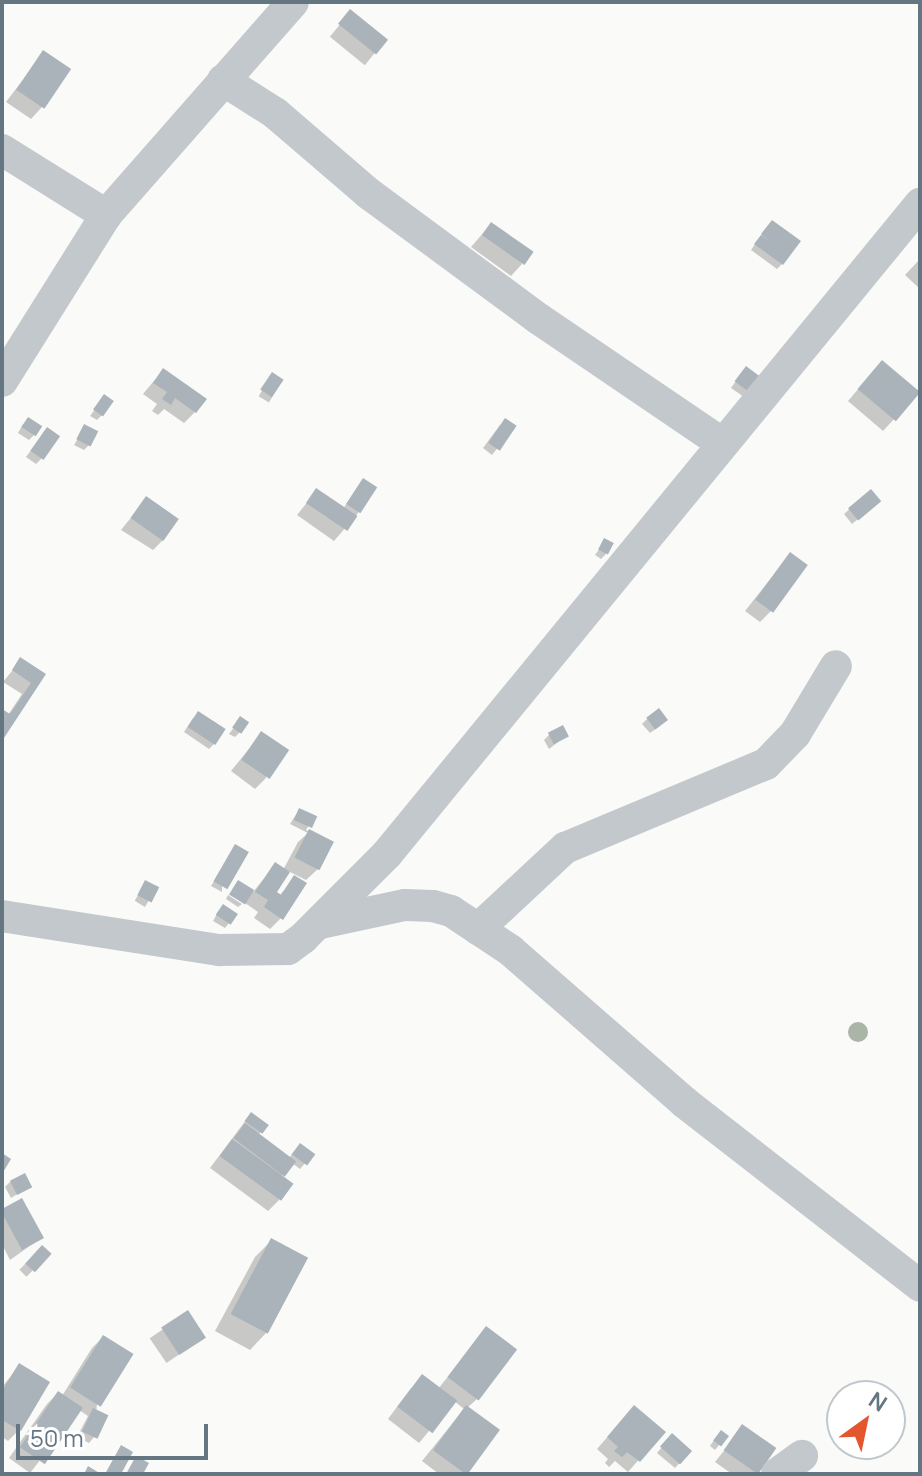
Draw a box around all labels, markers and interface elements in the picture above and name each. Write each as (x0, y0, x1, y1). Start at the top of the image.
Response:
north arrow (826, 1380, 906, 1460)
text: N (863, 1385, 893, 1418)
scale bar (20, 1408, 212, 1458)
text: 50 m (30, 1421, 84, 1454)

